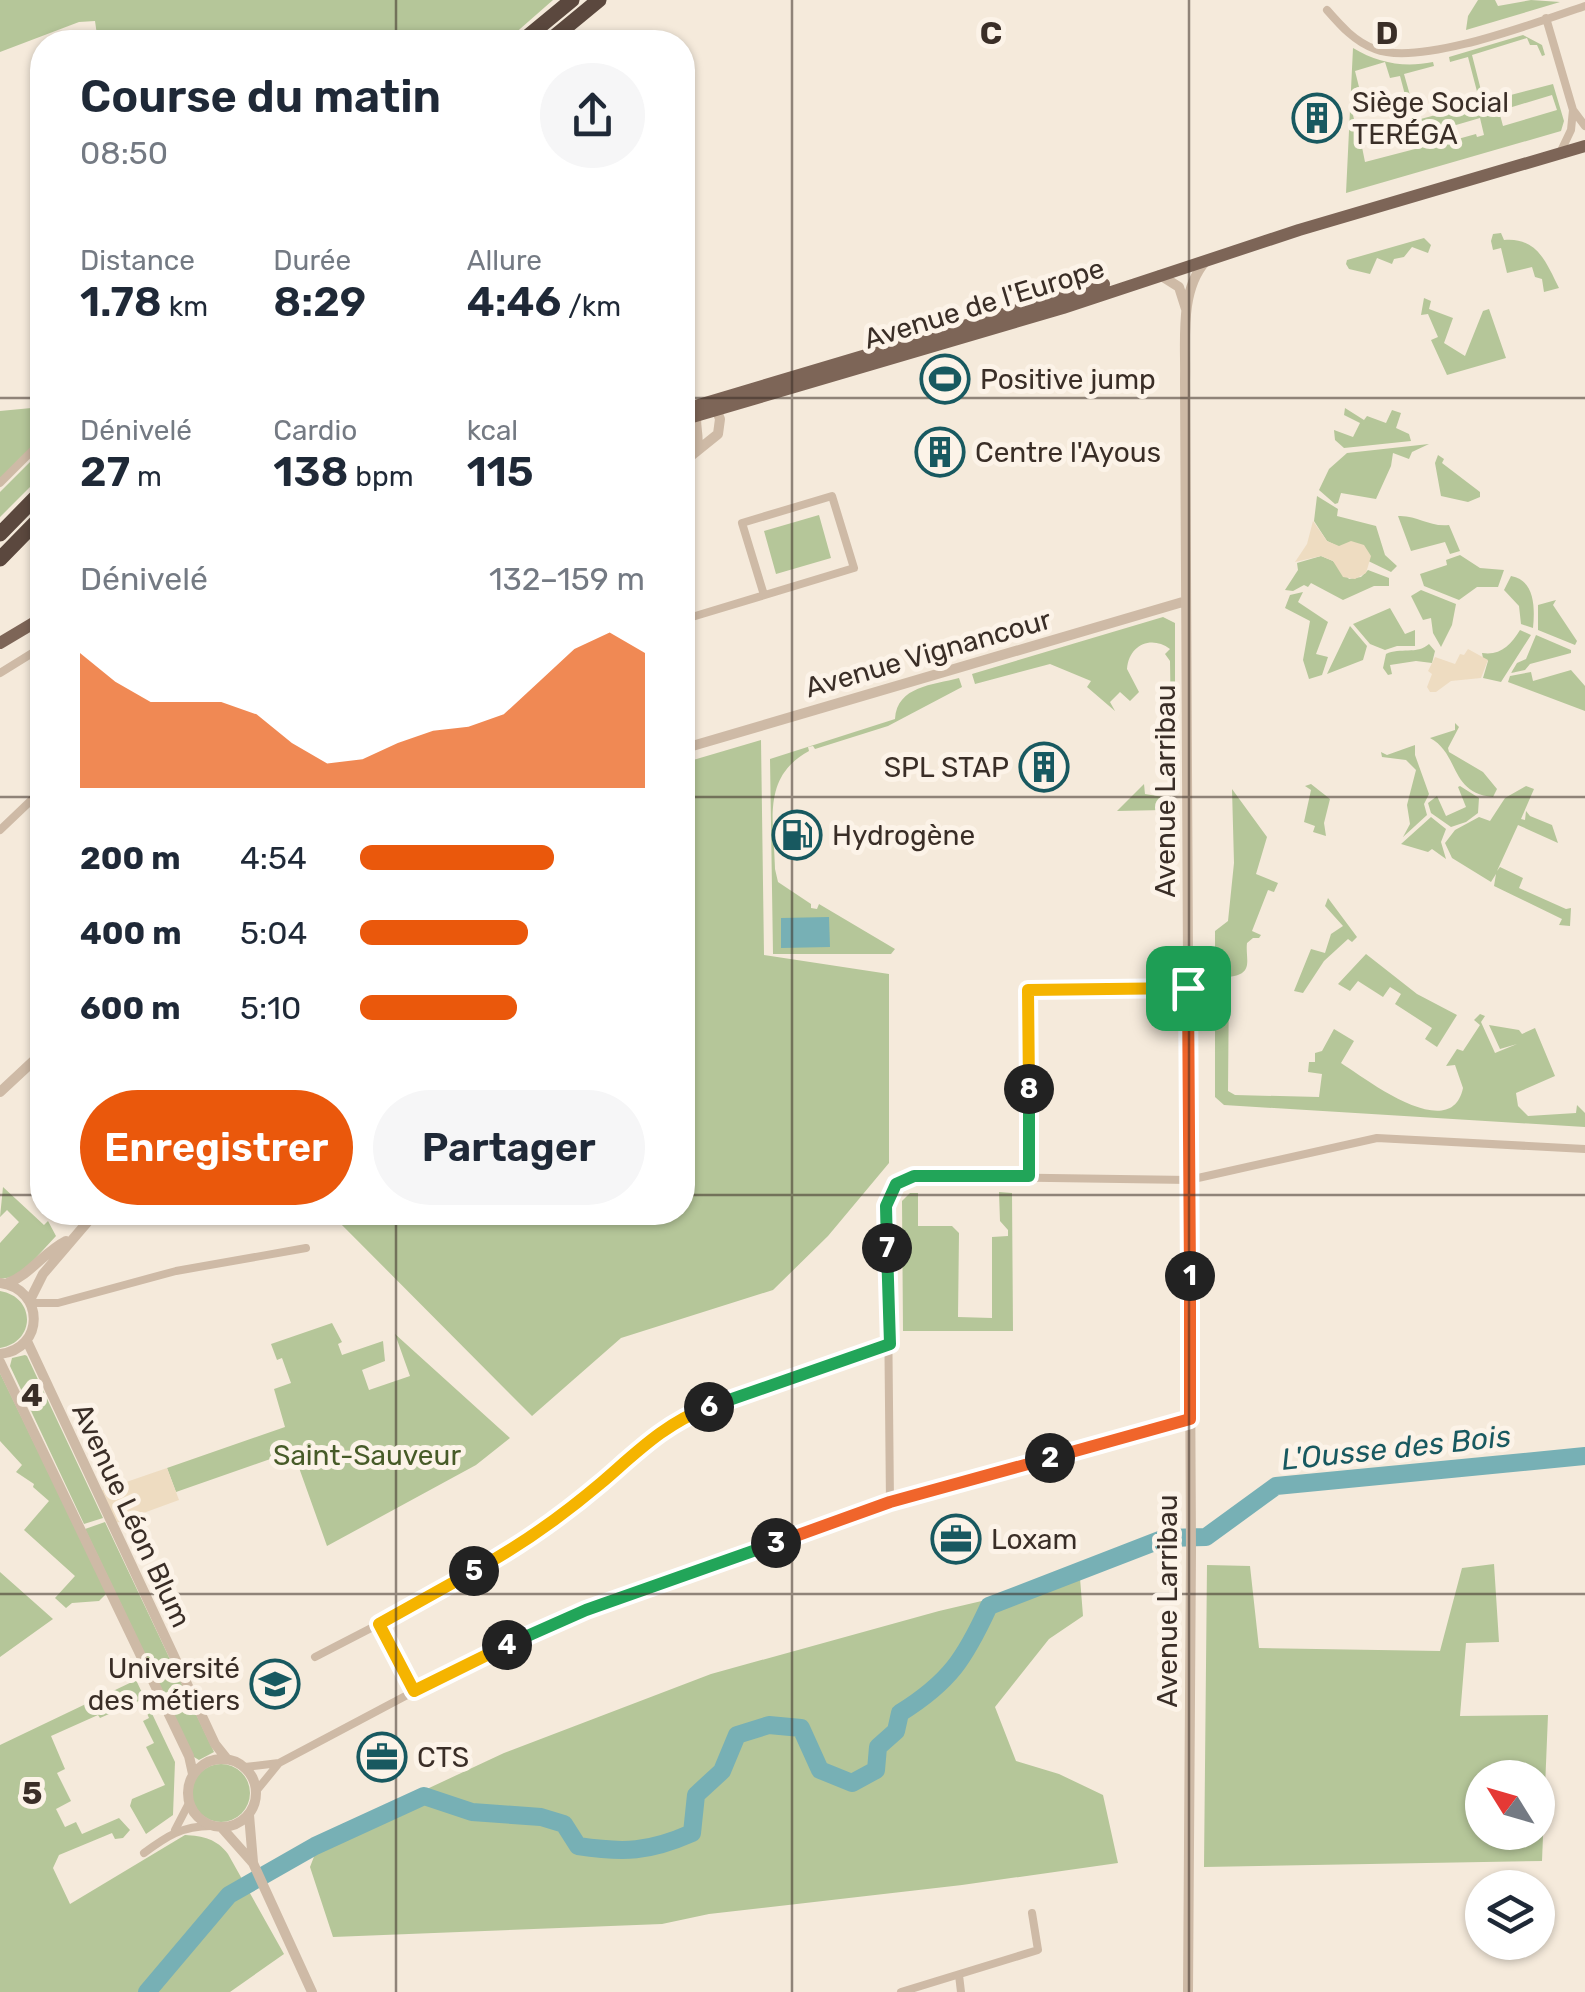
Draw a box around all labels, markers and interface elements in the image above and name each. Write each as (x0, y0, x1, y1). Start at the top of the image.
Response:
text: C (980, 14, 1002, 52)
text: D (1376, 14, 1398, 52)
button: share (540, 63, 645, 168)
text: Course du matin (80, 70, 441, 123)
place label: Siège Social TERÉGA (1352, 86, 1509, 151)
building icon: Siège Social TERÉGA (1291, 92, 1343, 144)
text: 08:50 (80, 134, 168, 172)
text: Distance (80, 244, 195, 277)
text: Durée (273, 244, 351, 277)
text: Allure (467, 244, 542, 277)
street label: Avenue de l'Europe (860, 251, 1108, 356)
text: 1.78 (80, 277, 162, 327)
text: 8:29 (273, 277, 366, 327)
text: 4:46 (467, 277, 561, 327)
text: km (162, 290, 208, 323)
text: /km (561, 290, 621, 323)
sports icon: Positive jump (919, 353, 971, 405)
place label: Positive jump (980, 363, 1156, 396)
text: Dénivelé (80, 414, 192, 447)
text: Cardio (273, 414, 357, 447)
text: kcal (467, 414, 518, 447)
building icon: Centre l'Ayous (914, 426, 966, 478)
place label: Centre l'Ayous (975, 436, 1161, 469)
text: 27 (80, 447, 130, 497)
text: 138 (273, 447, 348, 497)
text: 115 (467, 447, 533, 497)
text: m (130, 460, 162, 493)
text: bpm (348, 460, 414, 493)
text: Dénivelé (80, 560, 208, 598)
text: 132–159 m (489, 560, 645, 598)
street label: Avenue Vignancour (801, 602, 1055, 704)
street label: Avenue Larribau (1149, 684, 1182, 898)
building icon: SPL STAP (1018, 741, 1070, 793)
place label: SPL STAP (884, 751, 1009, 784)
fuel station icon: Hydrogène (771, 809, 823, 861)
place label: Hydrogène (832, 819, 975, 852)
text: 200 m (80, 839, 180, 877)
text: 4:54 (240, 839, 307, 877)
text: 400 m (80, 914, 182, 952)
text: 5:04 (240, 914, 307, 952)
pin (1146, 946, 1231, 1031)
icon: arrive (1161, 961, 1216, 1016)
text: 600 m (80, 989, 180, 1027)
text: 5:10 (240, 989, 301, 1027)
pin: 8 (1004, 1064, 1054, 1114)
text: 8 (1020, 1072, 1038, 1105)
button: Enregistrer (80, 1090, 353, 1205)
button: Partager (373, 1090, 645, 1205)
pin: 7 (862, 1223, 912, 1273)
text: 7 (879, 1231, 895, 1264)
pin: 1 (1165, 1251, 1215, 1301)
text: 1 (1183, 1259, 1197, 1292)
text: 4 (21, 1376, 43, 1414)
pin: 6 (684, 1382, 734, 1432)
text: 6 (700, 1390, 718, 1423)
street label: Avenue Léon Blum (65, 1398, 198, 1632)
water label: L'Ousse des Bois (1280, 1418, 1512, 1478)
pin: 2 (1025, 1433, 1075, 1483)
park label: Saint-Sauveur (273, 1439, 461, 1472)
text: 2 (1041, 1441, 1059, 1474)
street label: Avenue Larribau (1151, 1494, 1184, 1708)
office icon: Loxam (930, 1513, 982, 1565)
pin: 3 (751, 1518, 801, 1568)
place label: Loxam (991, 1523, 1077, 1556)
text: 3 (767, 1526, 785, 1559)
pin: 5 (449, 1546, 499, 1596)
text: 5 (465, 1554, 483, 1587)
pin: 4 (482, 1620, 532, 1670)
text: 4 (497, 1628, 517, 1661)
place label: Université des métiers (88, 1652, 240, 1717)
school or university icon: Université des métiers (249, 1658, 301, 1710)
office icon: CTS (356, 1731, 408, 1783)
place label: CTS (417, 1741, 469, 1774)
north arrow (1465, 1760, 1555, 1850)
map controls (1465, 1760, 1555, 1960)
text: 5 (22, 1774, 42, 1812)
button: layers (1465, 1870, 1555, 1960)

